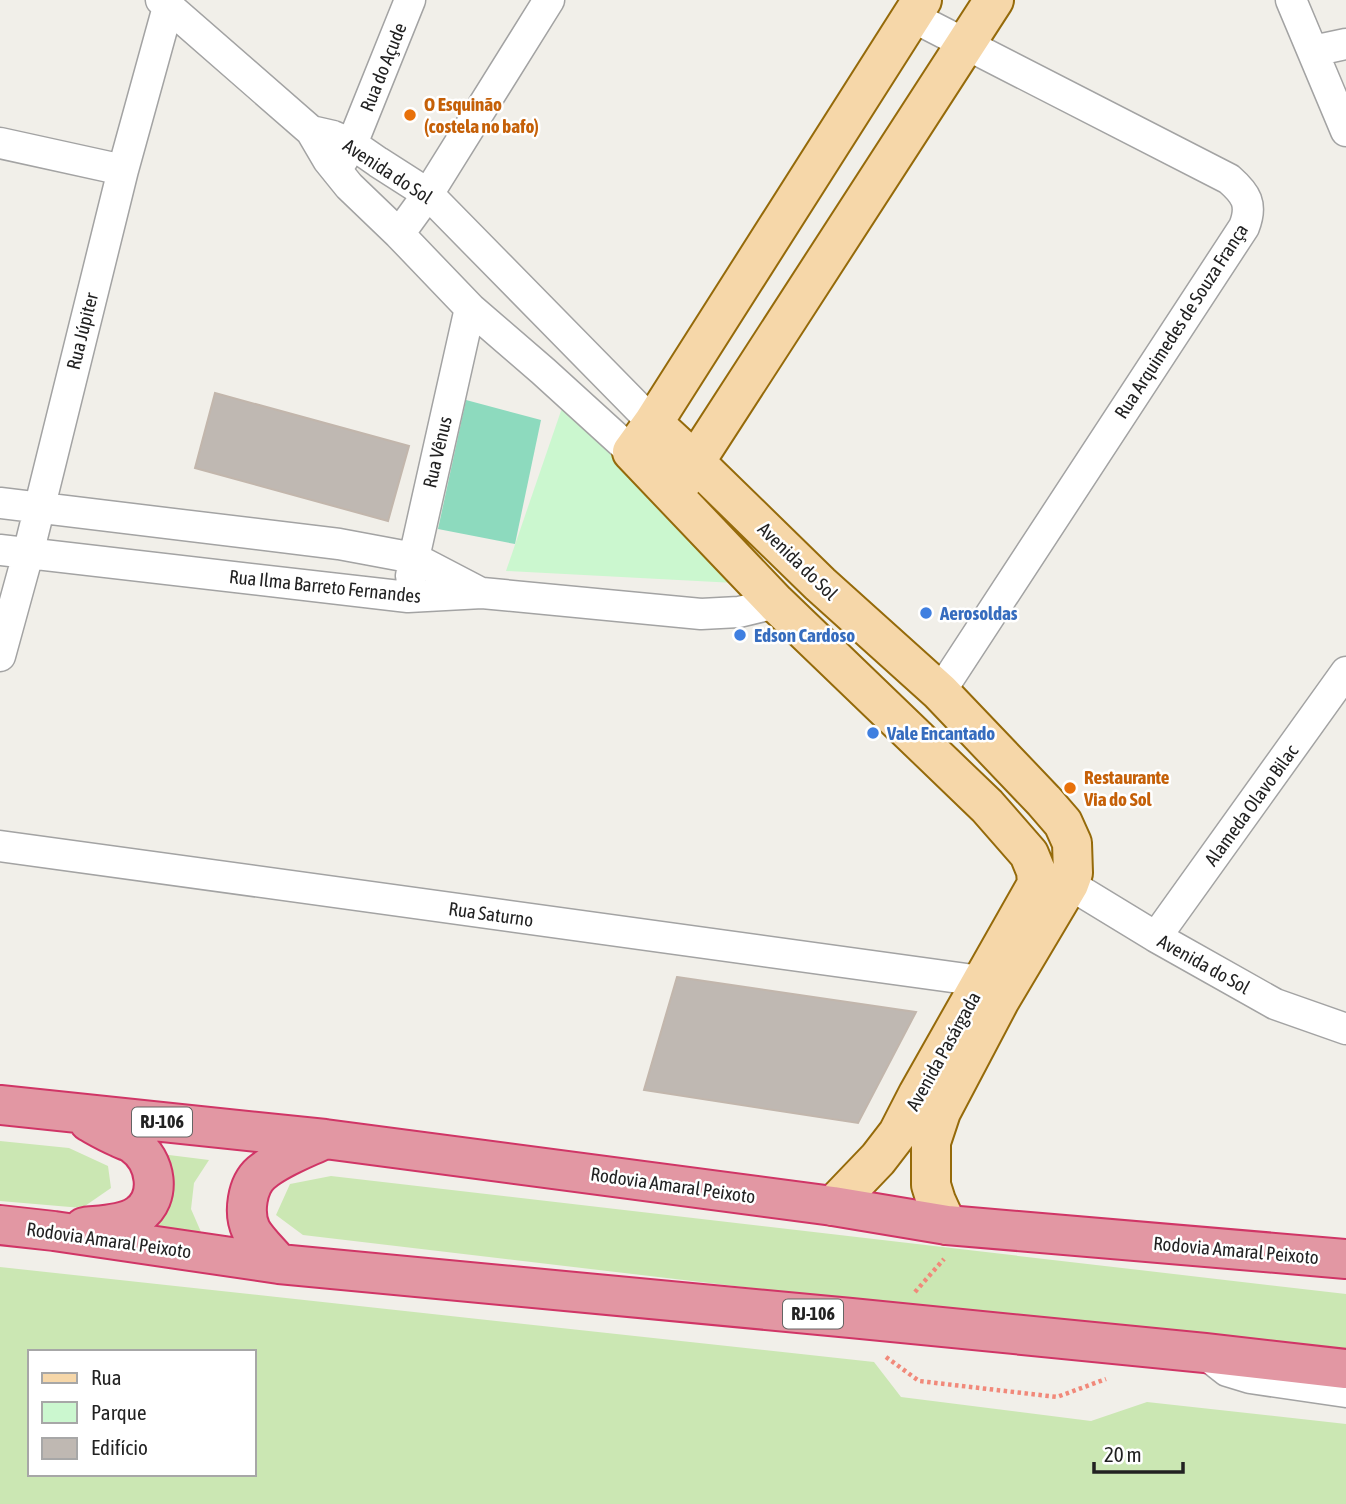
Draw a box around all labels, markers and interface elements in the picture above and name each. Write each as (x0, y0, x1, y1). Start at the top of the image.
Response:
street label: Rua do Açude (355, 19, 411, 115)
place label: O Esquinão (costela no bafo) (424, 93, 539, 137)
marker: O Esquinão (costela no bafo) (402, 107, 418, 123)
street label: Avenida do Sol (339, 134, 437, 208)
street label: Rua Arquimedes de Souza França (1110, 219, 1252, 423)
street label: Rua Júpiter (62, 290, 102, 372)
street label: Rua Vênus (418, 414, 456, 490)
street label: Avenida do Sol (754, 518, 842, 604)
street label: Rua Ilma Barreto Fernandes (228, 565, 422, 607)
place label: Aerosoldas (939, 602, 1018, 624)
marker: Aerosoldas (918, 605, 934, 621)
place label: Edson Cardoso (754, 624, 855, 646)
marker: Edson Cardoso (732, 627, 748, 643)
place label: Vale Encantado (886, 722, 995, 744)
marker: Vale Encantado (865, 725, 881, 741)
street label: Alameda Olavo Bilac (1200, 739, 1303, 870)
place label: Restaurante Via do Sol (1083, 766, 1170, 810)
marker: Restaurante Via do Sol (1062, 780, 1078, 796)
street label: Rua Saturno (447, 897, 535, 931)
street label: Avenida do Sol (1154, 930, 1254, 998)
street label: Avenida Pasárgada (901, 988, 985, 1114)
road number: RJ-106 (132, 1107, 192, 1136)
street label: Rodovia Amaral Peixoto (589, 1163, 757, 1207)
street label: Rodovia Amaral Peixoto (25, 1218, 193, 1262)
street label: Rodovia Amaral Peixoto (1152, 1232, 1320, 1268)
road number: RJ-106 (783, 1300, 843, 1329)
legend (28, 1350, 256, 1476)
text: Rua (91, 1365, 121, 1389)
text: Parque (91, 1400, 146, 1424)
scale bar (1094, 1430, 1183, 1474)
text: Edifício (91, 1435, 148, 1459)
text: 20 m (1104, 1442, 1142, 1466)

